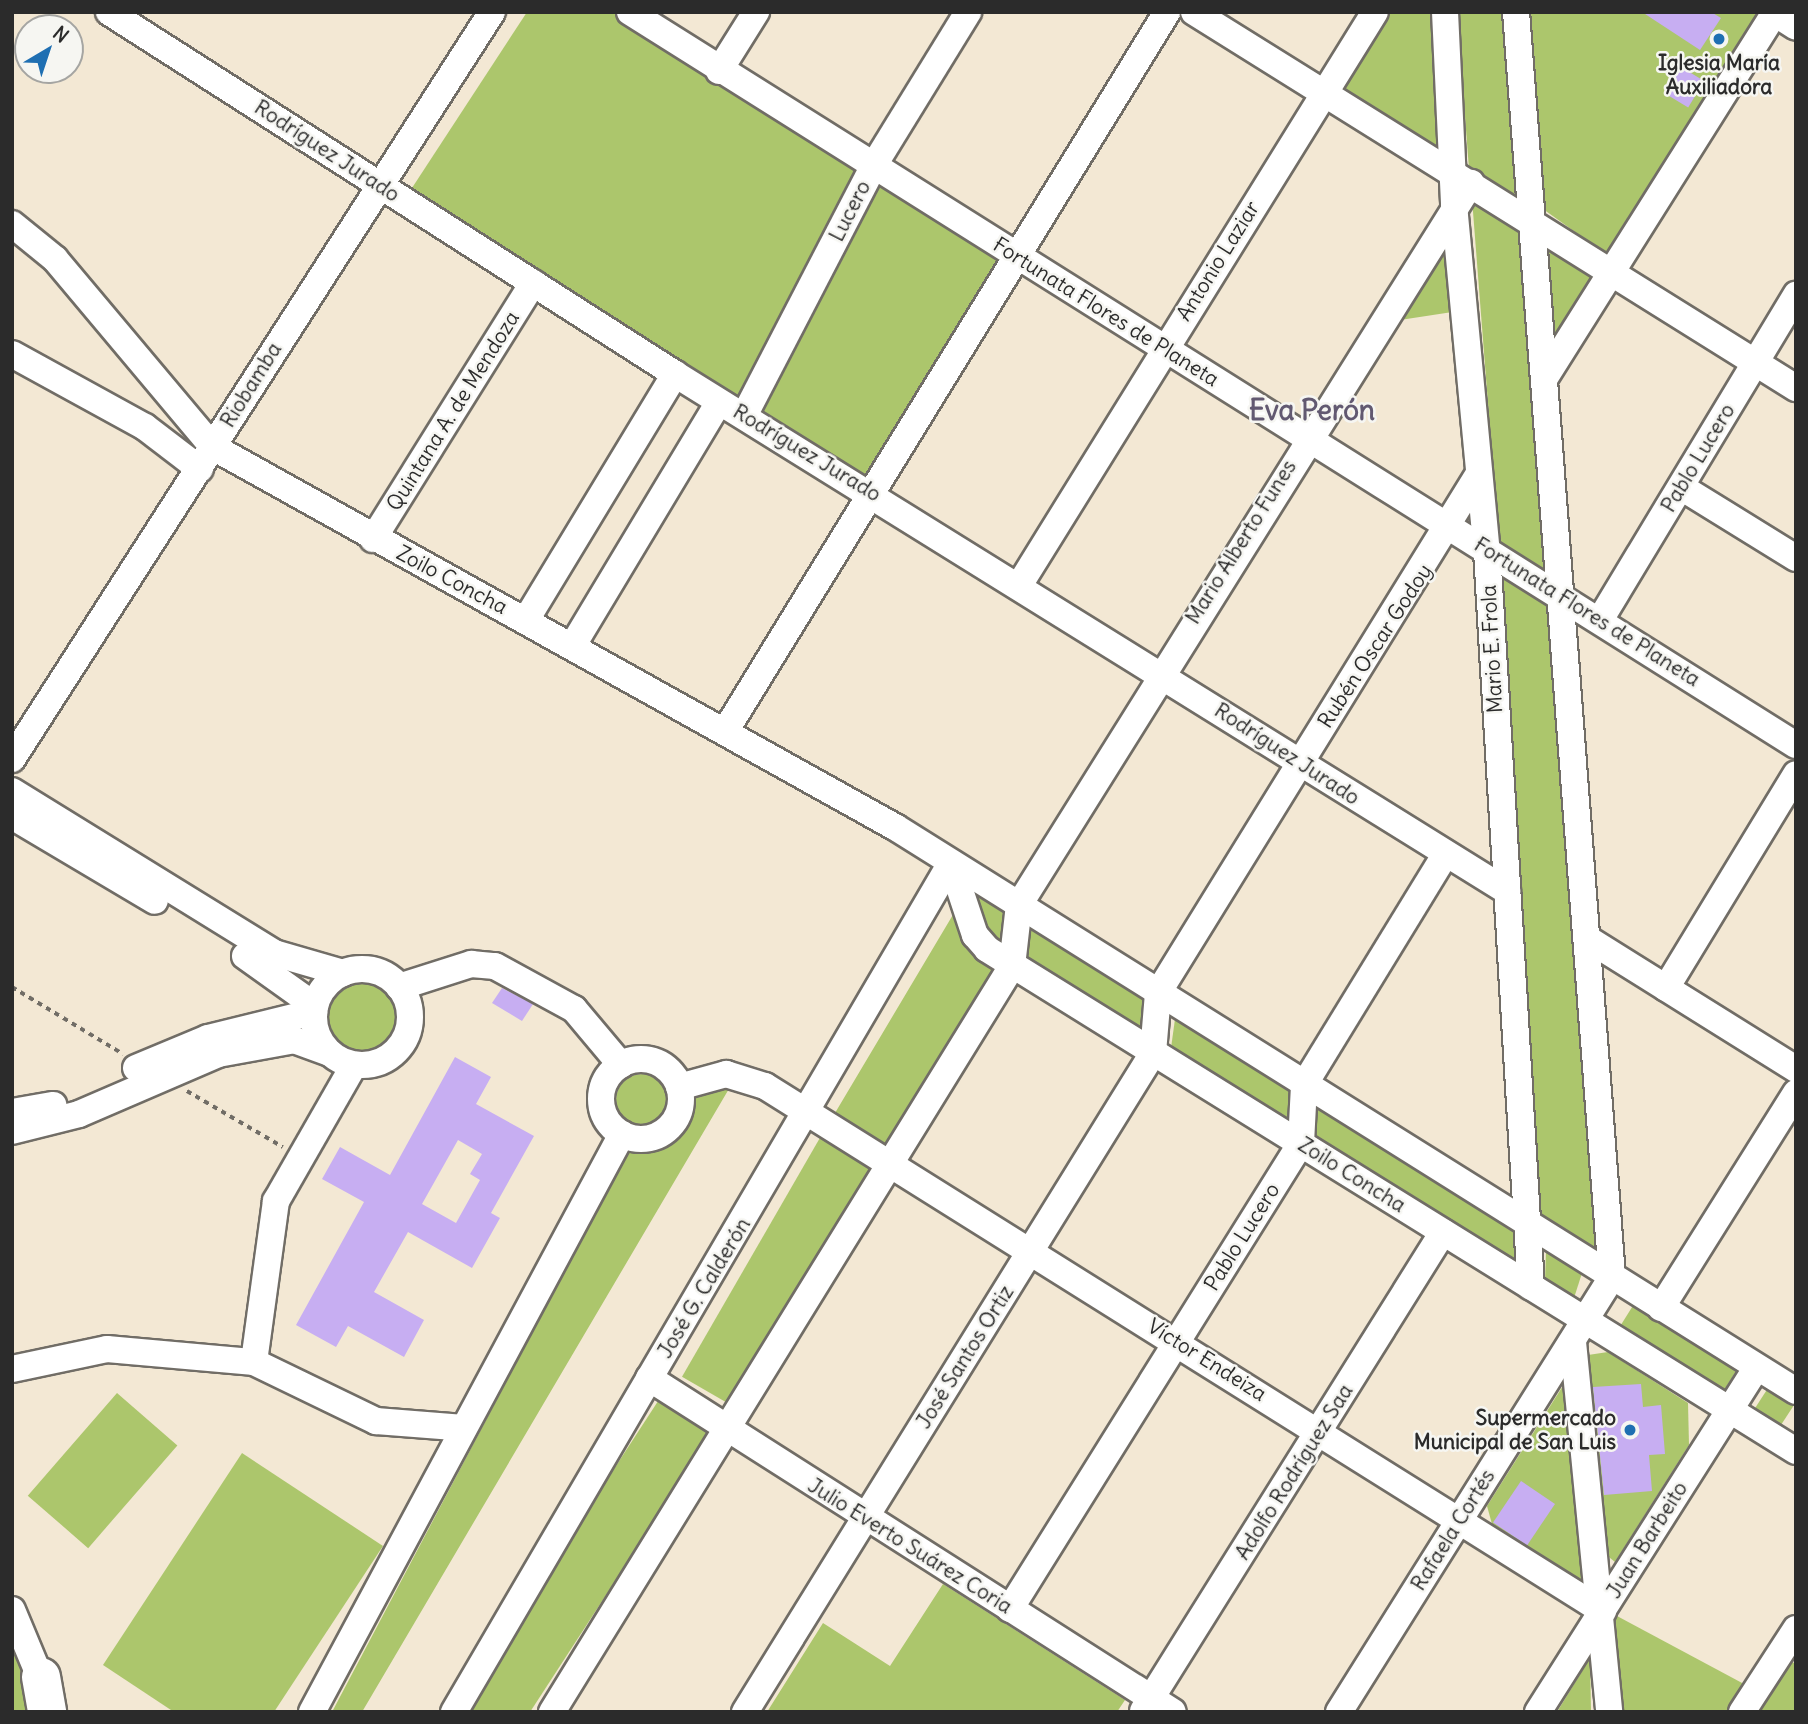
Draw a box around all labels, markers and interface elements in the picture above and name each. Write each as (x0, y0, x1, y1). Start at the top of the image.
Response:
north arrow (14, 14, 84, 84)
text: N (48, 21, 74, 48)
marker: Iglesia María Auxiliadora (1711, 31, 1727, 47)
place label: Iglesia María Auxiliadora (1658, 50, 1780, 100)
street label: Rodríguez Jurado (250, 95, 404, 207)
street label: Lucero (824, 176, 876, 246)
street label: Antonio Laziar (1171, 196, 1265, 326)
street label: Fortunata Flores de Planeta (988, 232, 1224, 392)
street label: Quintana A. de Mendoza (381, 307, 525, 515)
street label: Riobamba (215, 338, 287, 432)
district label: Eva Perón (1249, 393, 1375, 427)
street label: Rodríguez Jurado (728, 399, 886, 507)
street label: Pablo Lucero (1656, 399, 1740, 517)
street label: Mario Alberto Funes (1180, 455, 1302, 629)
street label: Fortunata Flores de Planeta (1469, 532, 1705, 692)
street label: Zoilo Concha (392, 540, 512, 620)
street label: Rubén Oscar Godoy (1313, 559, 1437, 733)
street label: Mario E. Frola (1476, 584, 1508, 714)
street label: Rodríguez Jurado (1210, 698, 1364, 810)
street label: Zoilo Concha (1294, 1132, 1410, 1218)
street label: Pablo Lucero (1199, 1178, 1285, 1296)
street label: José G. Calderón (652, 1213, 756, 1363)
street label: José Santos Ortiz (911, 1281, 1019, 1433)
street label: Víctor Endeiza (1143, 1313, 1271, 1407)
street label: Adolfo Rodríguez Saa (1230, 1380, 1358, 1564)
place label: Supermercado Municipal de San Luis (1414, 1405, 1616, 1455)
marker: Supermercado Municipal de San Luis (1622, 1422, 1638, 1438)
street label: Rafaela Cortés (1406, 1465, 1500, 1595)
street label: Julio Everto Suárez Coria (803, 1473, 1017, 1619)
street label: Juan Barbeito (1601, 1477, 1693, 1603)

